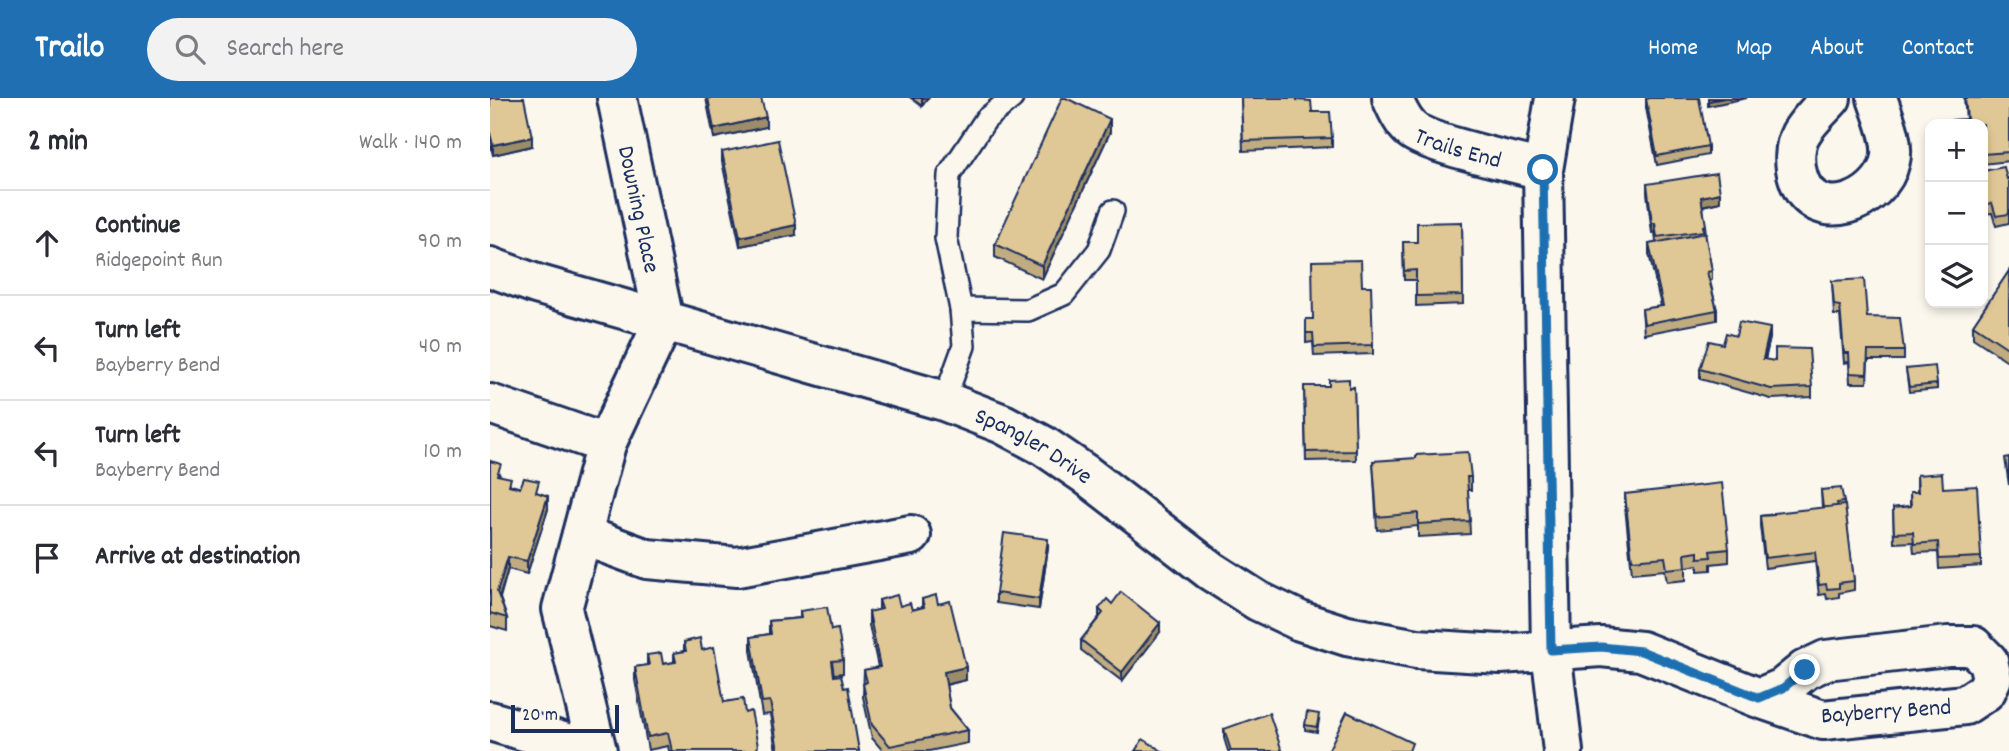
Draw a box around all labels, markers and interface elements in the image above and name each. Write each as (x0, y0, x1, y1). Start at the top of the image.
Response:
search box (147, 18, 637, 81)
text: Trailo (35, 26, 105, 73)
icon: search (171, 30, 209, 68)
text: Search here (227, 31, 344, 68)
text: Home (1648, 32, 1698, 66)
text: Map (1736, 32, 1772, 66)
text: About (1810, 32, 1864, 66)
text: Contact (1902, 32, 1974, 66)
map controls (1925, 119, 1988, 308)
button: + (1925, 119, 1988, 182)
street label: Trails End (1408, 121, 1505, 179)
text: 2 min (28, 122, 88, 165)
text: Walk · 140 m (359, 127, 462, 160)
street label: Downing Place (607, 143, 667, 276)
route start (1527, 154, 1558, 185)
button: − (1925, 182, 1988, 245)
text: Continue (95, 208, 180, 245)
icon: ahead (28, 224, 66, 262)
text: 90 m (418, 226, 462, 259)
text: Ridgepoint Run (95, 245, 223, 278)
button: layers (1925, 245, 1988, 308)
text: Turn left (95, 313, 181, 350)
icon: left (28, 329, 66, 367)
text: 40 m (419, 331, 462, 364)
text: Bayberry Bend (95, 350, 220, 383)
street label: Spangler Drive (969, 401, 1099, 494)
text: Turn left (95, 418, 181, 455)
icon: left (28, 434, 66, 472)
text: 10 m (423, 436, 462, 469)
text: Bayberry Bend (95, 455, 220, 488)
icon: arrive (28, 539, 66, 577)
text: Arrive at destination (95, 539, 300, 576)
route end (1789, 654, 1820, 685)
street label: Bayberry Bend (1820, 691, 1953, 735)
scale bar (511, 702, 620, 734)
text: 20 m (522, 703, 558, 730)

